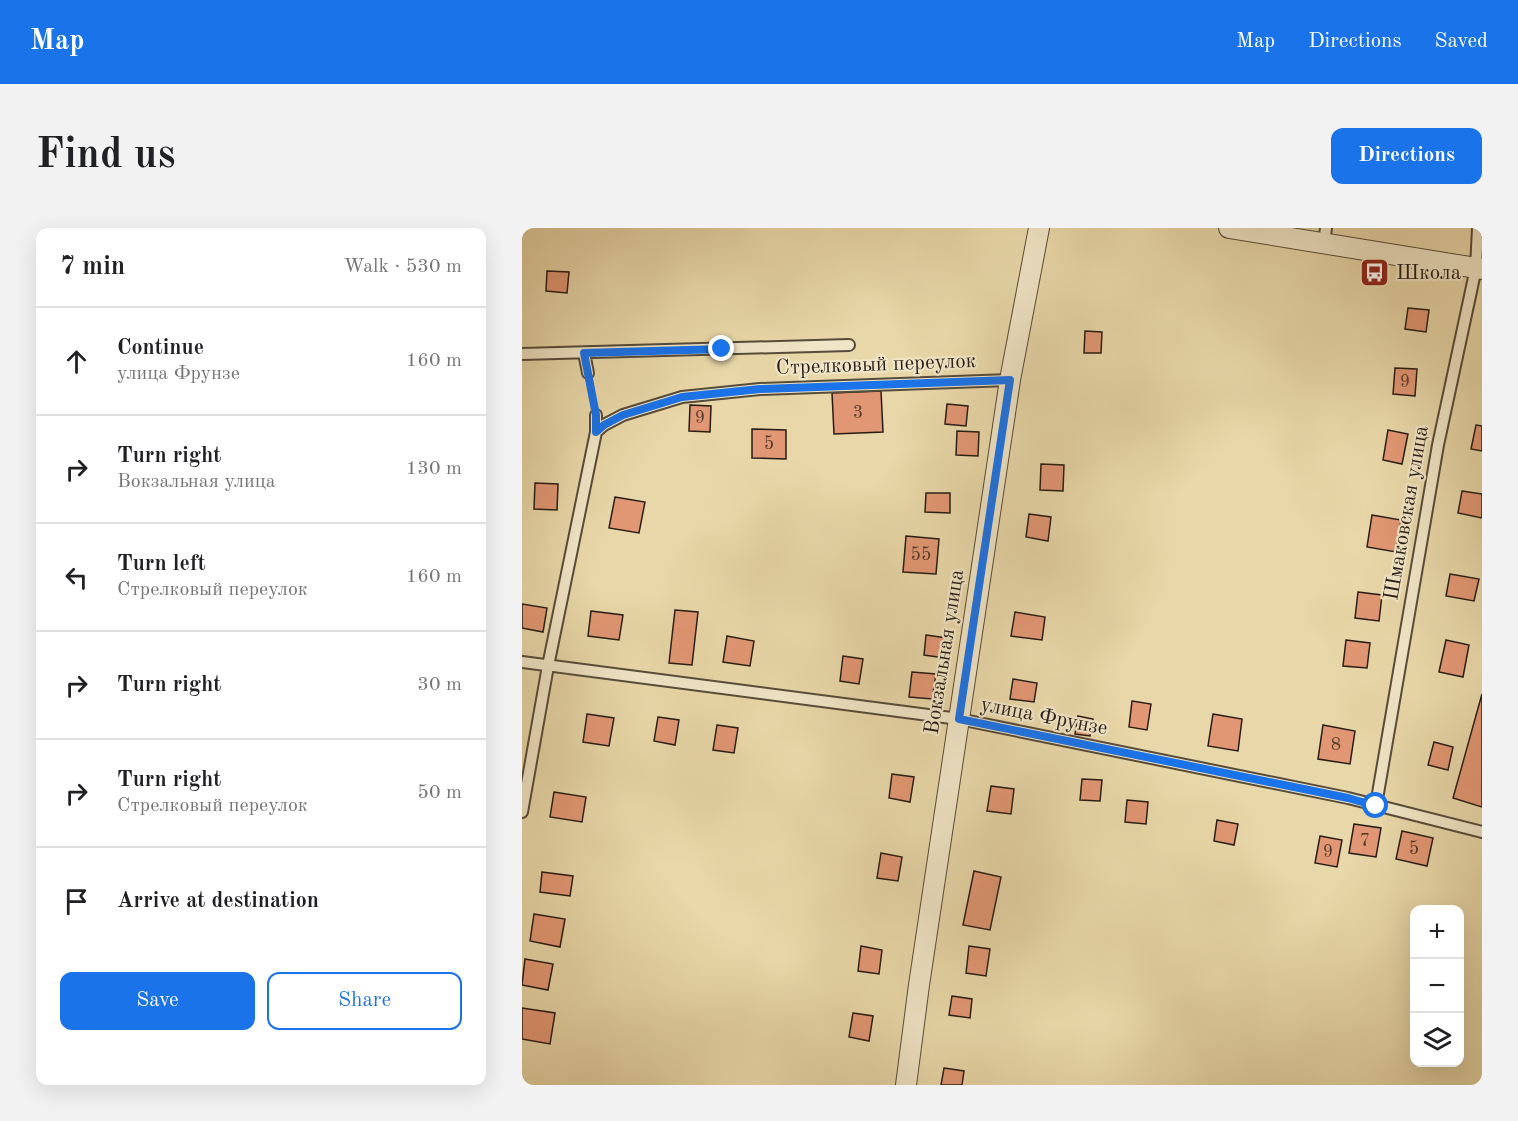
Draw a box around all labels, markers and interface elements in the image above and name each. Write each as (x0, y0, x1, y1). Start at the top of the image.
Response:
text: Map (30, 28, 84, 56)
text: Map (1236, 31, 1275, 52)
text: Directions (1308, 31, 1402, 52)
text: Saved (1435, 31, 1488, 52)
button: Directions (1331, 128, 1482, 184)
text: Find us (36, 135, 175, 177)
text: 7 min (60, 254, 125, 280)
text: Walk · 530 m (343, 257, 462, 277)
bus stop icon: Школа (1359, 257, 1391, 289)
place label: Школа (1396, 263, 1461, 284)
route end (708, 335, 734, 361)
text: Continue (117, 337, 204, 359)
icon: ahead (60, 345, 93, 378)
text: 160 m (406, 351, 462, 371)
street label: Стрелковый переулок (775, 351, 977, 379)
text: улица Фрунзе (117, 364, 240, 384)
house number: 9 (1400, 373, 1410, 391)
house number: 3 (853, 404, 863, 422)
house number: 9 (695, 409, 705, 427)
street label: Шмаковская улица (1381, 424, 1433, 602)
house number: 5 (764, 435, 774, 453)
text: Turn right (117, 445, 221, 467)
icon: right (60, 453, 93, 486)
text: 130 m (406, 459, 462, 479)
text: Вокзальная улица (117, 472, 276, 492)
house number: 55 (911, 546, 931, 564)
text: Turn left (117, 553, 206, 575)
icon: left (60, 561, 93, 594)
text: 160 m (406, 567, 462, 587)
street label: Вокзальная улица (922, 568, 968, 736)
text: Стрелковый переулок (117, 580, 308, 600)
icon: right (60, 669, 93, 702)
text: Turn right (117, 674, 221, 696)
text: 30 m (417, 675, 462, 695)
street label: улица Фрунзе (979, 694, 1109, 740)
house number: 8 (1331, 736, 1341, 754)
text: Turn right (117, 769, 221, 791)
icon: right (60, 777, 93, 810)
text: 50 m (417, 783, 462, 803)
route start (1362, 792, 1388, 818)
text: Стрелковый переулок (117, 796, 308, 816)
house number: 7 (1360, 832, 1370, 850)
house number: 5 (1409, 840, 1419, 858)
house number: 9 (1323, 843, 1333, 861)
icon: arrive (60, 885, 93, 918)
text: Arrive at destination (117, 890, 319, 912)
map controls (1410, 905, 1464, 1067)
button: + (1410, 905, 1464, 959)
button: − (1410, 959, 1464, 1013)
button: Save (60, 972, 255, 1030)
button: Share (267, 972, 462, 1030)
button: layers (1410, 1013, 1464, 1067)

